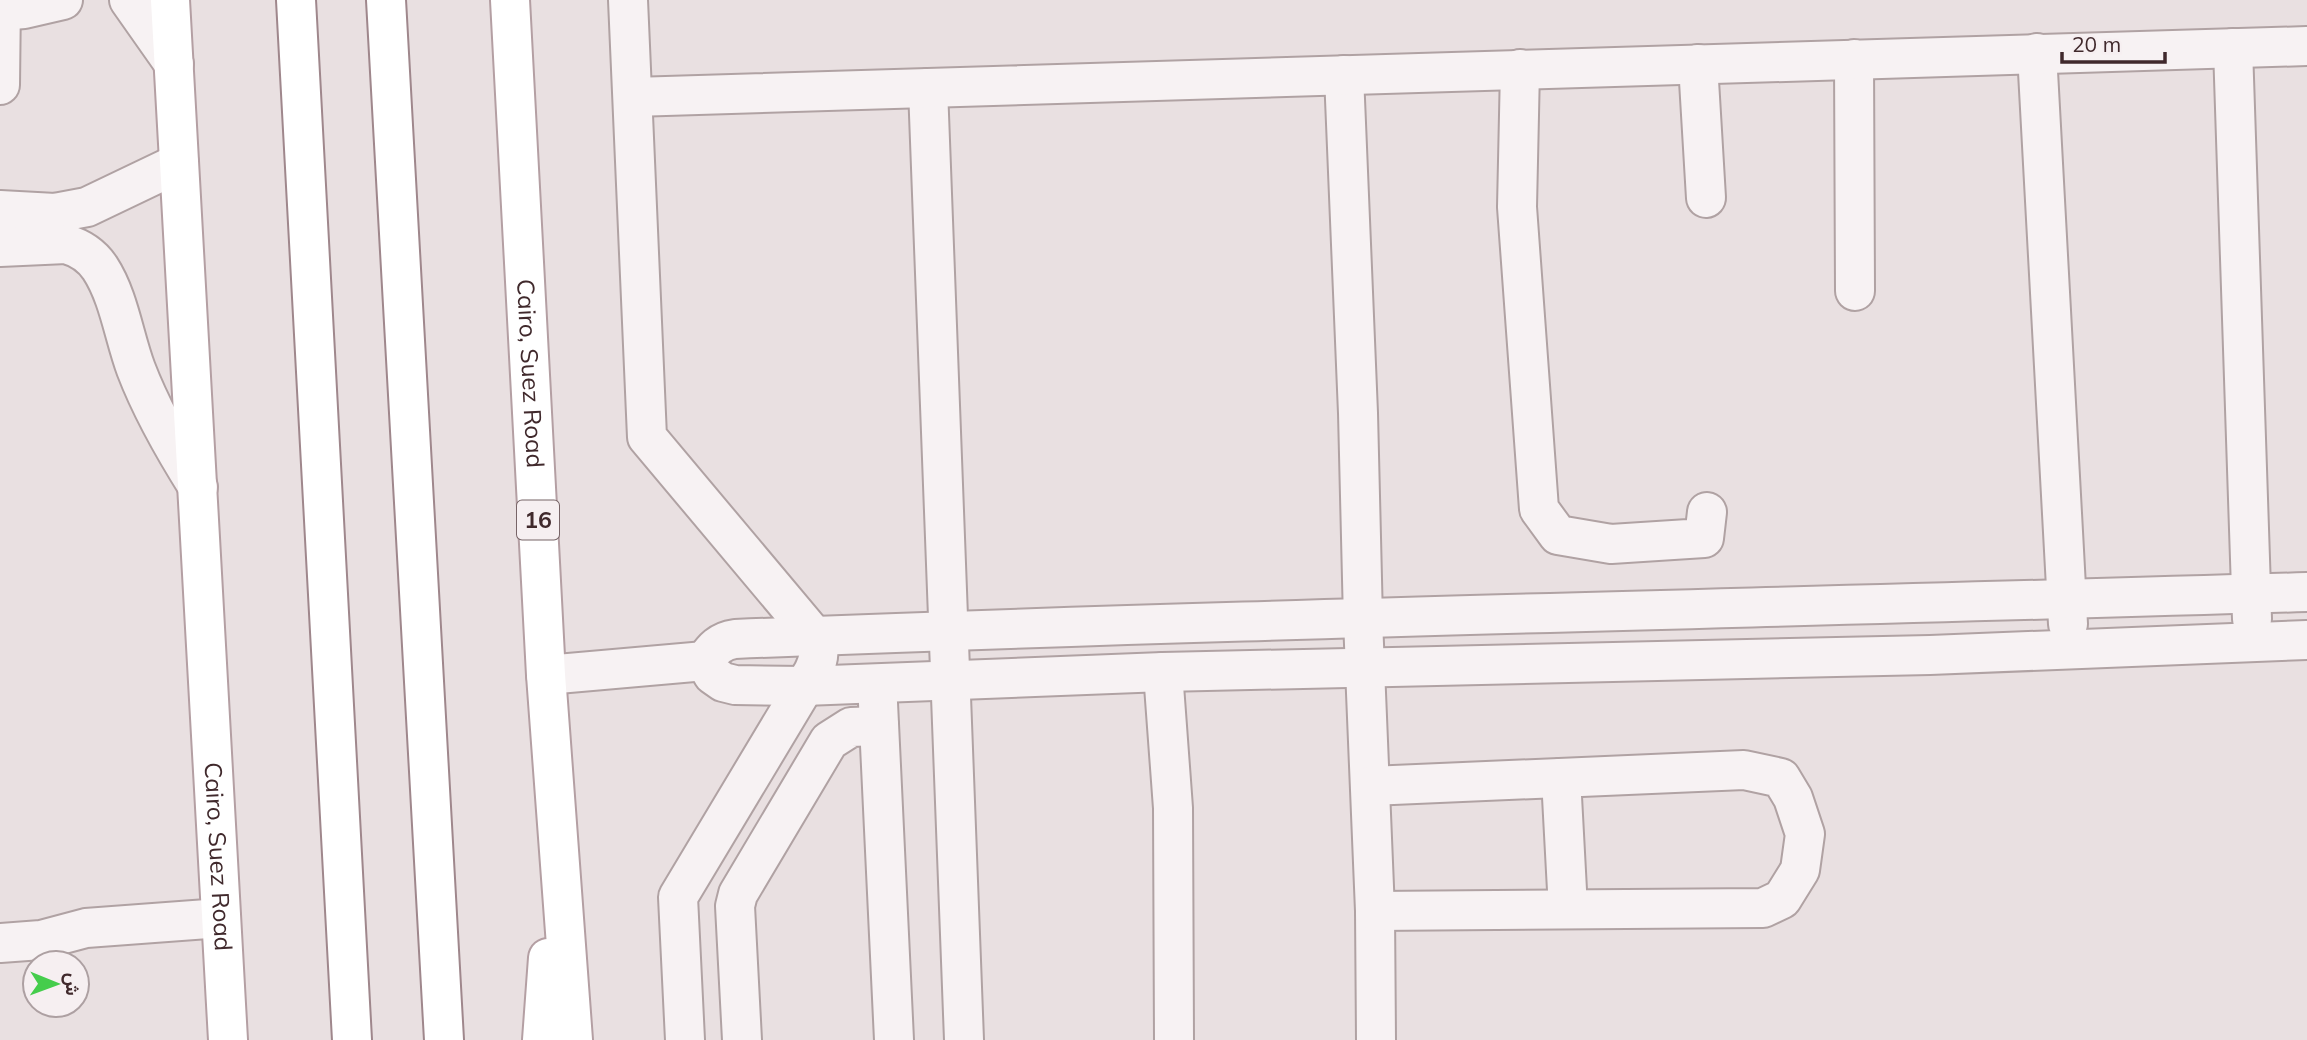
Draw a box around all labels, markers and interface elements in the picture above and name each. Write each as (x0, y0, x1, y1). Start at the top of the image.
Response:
scale bar (2062, 21, 2165, 65)
text: 20 m (2072, 31, 2121, 57)
street label: Cairo, Suez Road (511, 278, 551, 469)
road number: 16 (517, 500, 559, 540)
street label: Cairo, Suez Road (199, 761, 239, 952)
north arrow (21, 949, 91, 1019)
text: ش (61, 973, 85, 996)

